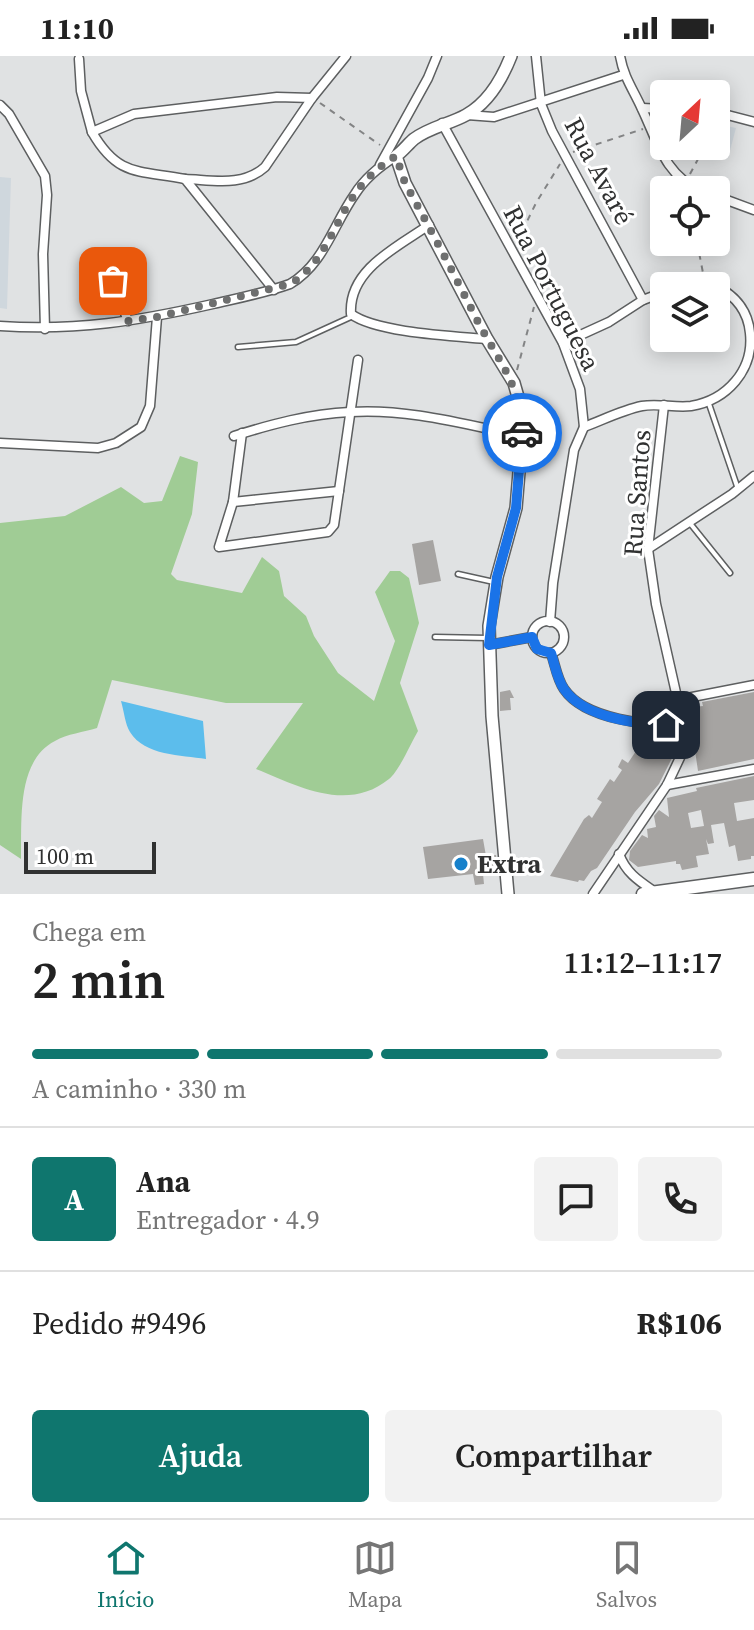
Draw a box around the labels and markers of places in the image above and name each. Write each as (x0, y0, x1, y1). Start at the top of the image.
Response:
pin (79, 247, 147, 315)
pin (632, 691, 700, 759)
place label: Extra (477, 846, 541, 882)
marker: Extra (452, 855, 470, 873)

